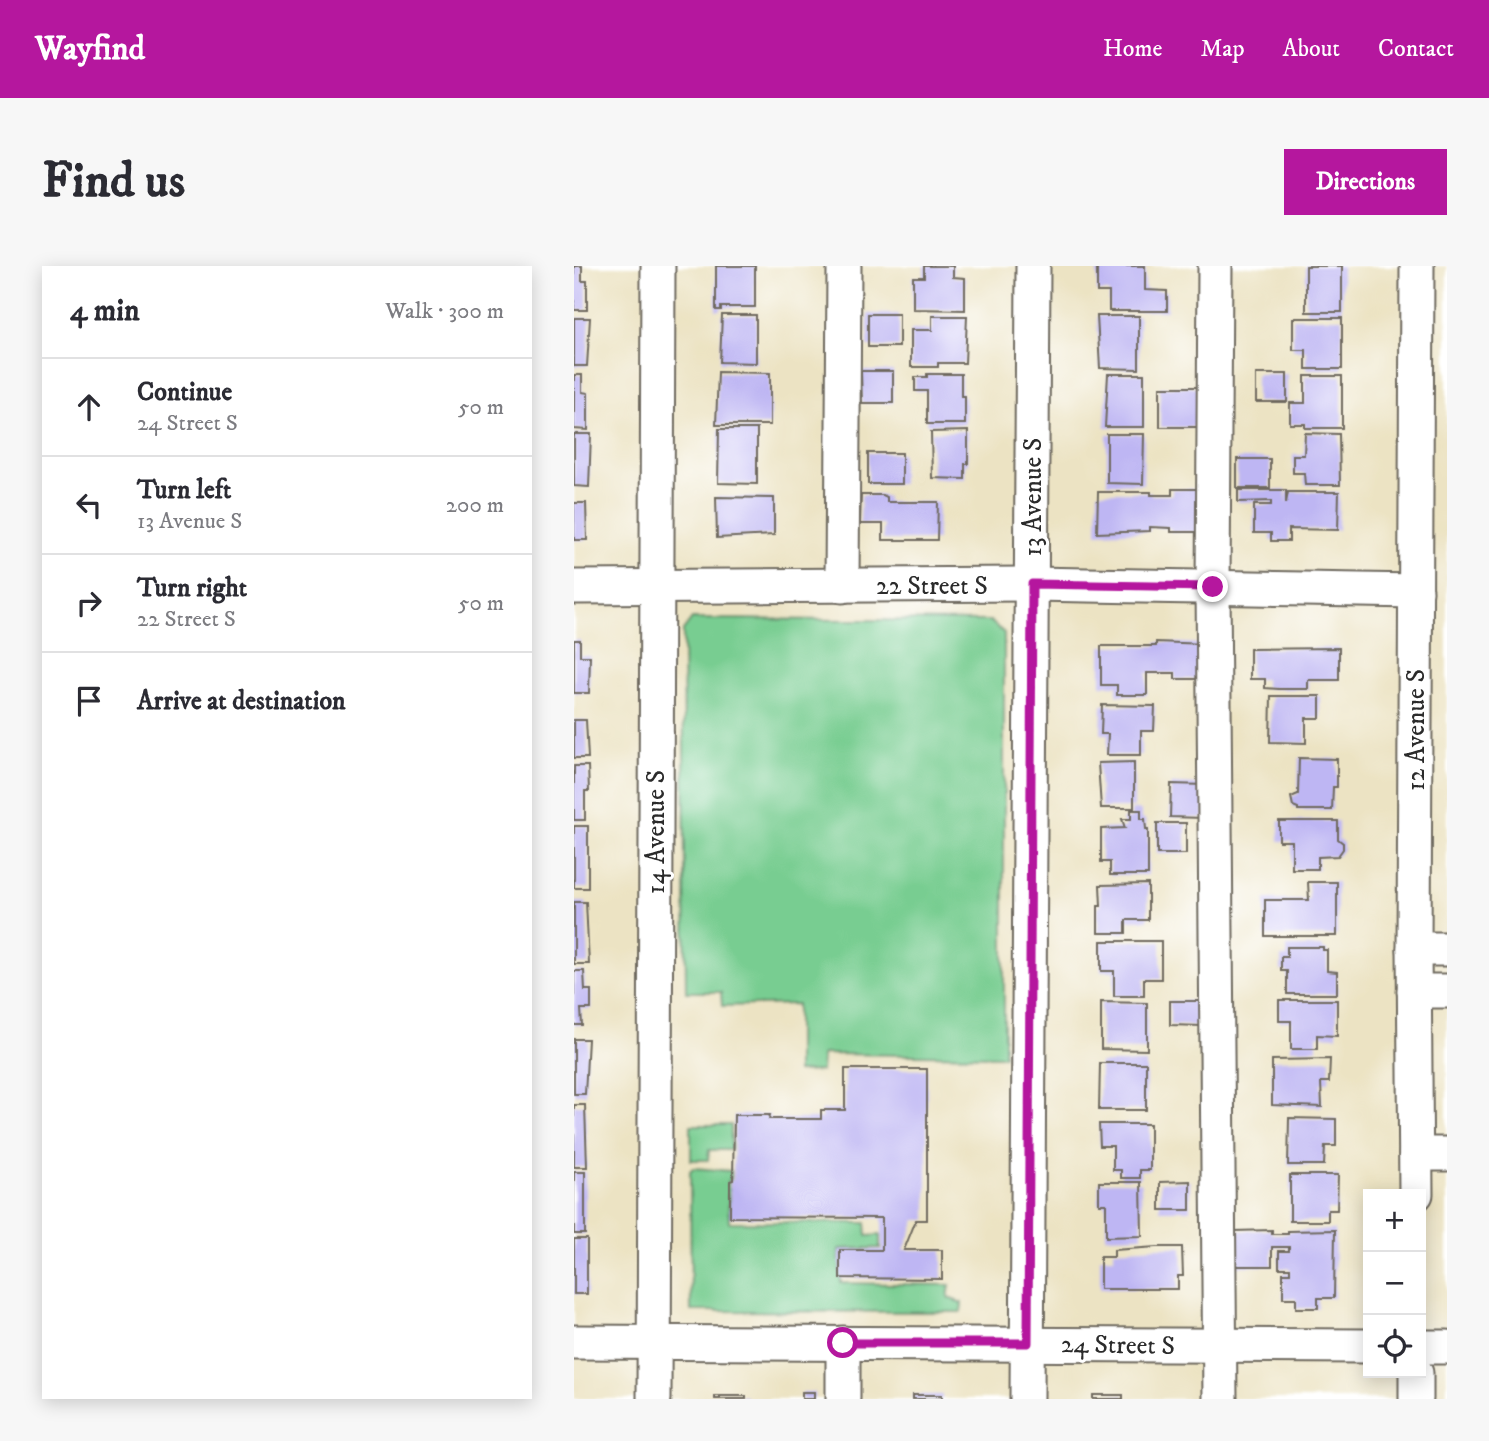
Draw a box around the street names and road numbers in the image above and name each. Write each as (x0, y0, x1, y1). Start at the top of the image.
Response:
street label: 13 Avenue S (1017, 438, 1050, 557)
street label: 22 Street S (876, 570, 988, 603)
street label: 12 Avenue S (1400, 669, 1433, 791)
street label: 14 Avenue S (640, 770, 673, 894)
street label: 24 Street S (1061, 1328, 1175, 1363)

